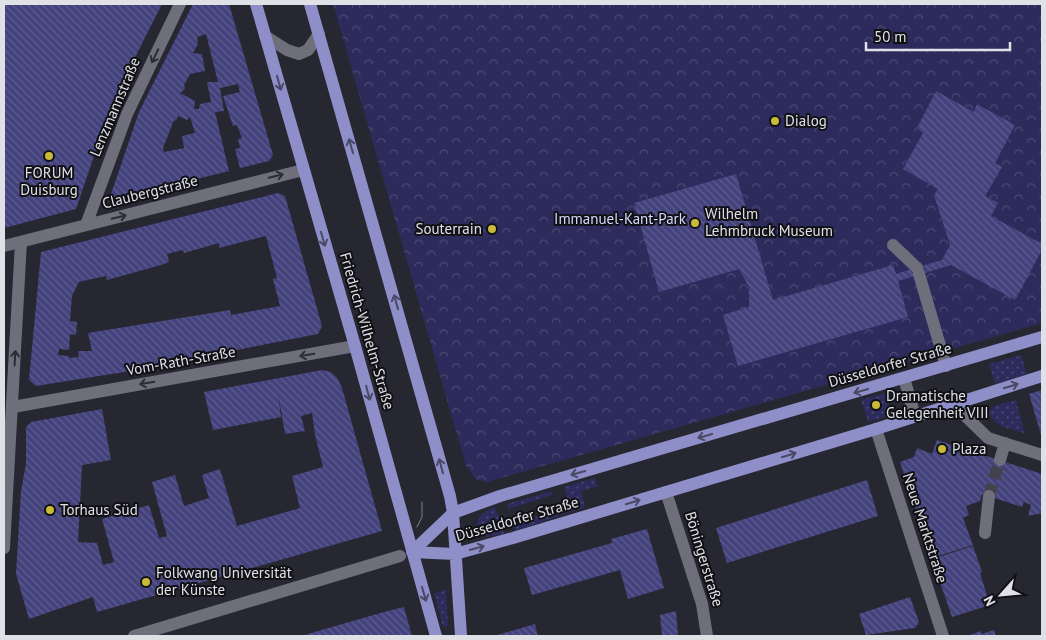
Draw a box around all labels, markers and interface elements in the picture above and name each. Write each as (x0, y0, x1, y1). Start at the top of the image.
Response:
scale bar (866, 20, 1010, 52)
text: 50 m (874, 27, 907, 46)
one-way arrow (149, 48, 159, 63)
street label: Lenzmannstraße (85, 54, 144, 159)
one-way arrow (274, 74, 284, 90)
place label: Dialog (785, 111, 827, 130)
marker: Dialog (769, 115, 781, 127)
one-way arrow (346, 139, 356, 155)
marker: FORUM Duisburg (43, 150, 55, 162)
place label: FORUM Duisburg (20, 163, 78, 199)
street label: Claubergstraße (100, 170, 200, 213)
one-way arrow (268, 171, 284, 181)
place label: Wilhelm Lehmbruck Museum (705, 204, 833, 240)
park label: Immanuel-Kant-Park (554, 209, 687, 228)
one-way arrow (110, 211, 126, 221)
marker: Wilhelm Lehmbruck Museum (689, 217, 701, 229)
place label: Souterrain (416, 219, 482, 238)
marker: Souterrain (486, 223, 498, 235)
one-way arrow (319, 231, 329, 247)
street label: Friedrich-Wilhelm-Straße (336, 250, 399, 412)
one-way arrow (391, 295, 401, 311)
street label: Düsseldorfer Straße (826, 338, 954, 391)
street label: Vom-Rath-Straße (124, 342, 237, 380)
one-way arrow (11, 351, 20, 367)
one-way arrow (300, 351, 316, 361)
one-way arrow (140, 379, 156, 389)
one-way arrow (1002, 380, 1018, 390)
one-way arrow (364, 384, 373, 400)
one-way arrow (854, 386, 870, 396)
place label: Dramatische Gelegenheit VIII (886, 386, 989, 422)
marker: Dramatische Gelegenheit VIII (870, 399, 882, 411)
one-way arrow (698, 432, 714, 441)
place label: Plaza (952, 439, 986, 458)
marker: Plaza (936, 443, 948, 455)
one-way arrow (780, 450, 796, 460)
one-way arrow (436, 458, 446, 474)
one-way arrow (570, 469, 586, 479)
street label: Neue Marktstraße (899, 470, 952, 585)
street label: Düsseldorfer Straße (453, 492, 581, 545)
one-way arrow (625, 496, 641, 506)
place label: Torhaus Süd (60, 500, 138, 519)
marker: Torhaus Süd (44, 504, 56, 516)
street label: Böningerstraße (681, 509, 728, 609)
one-way arrow (469, 543, 485, 552)
place label: Folkwang Universität der Künste (156, 563, 292, 599)
north arrow (976, 570, 1026, 620)
marker: Folkwang Universität der Künste (140, 576, 152, 588)
one-way arrow (419, 586, 429, 602)
text: N (979, 593, 1000, 609)

